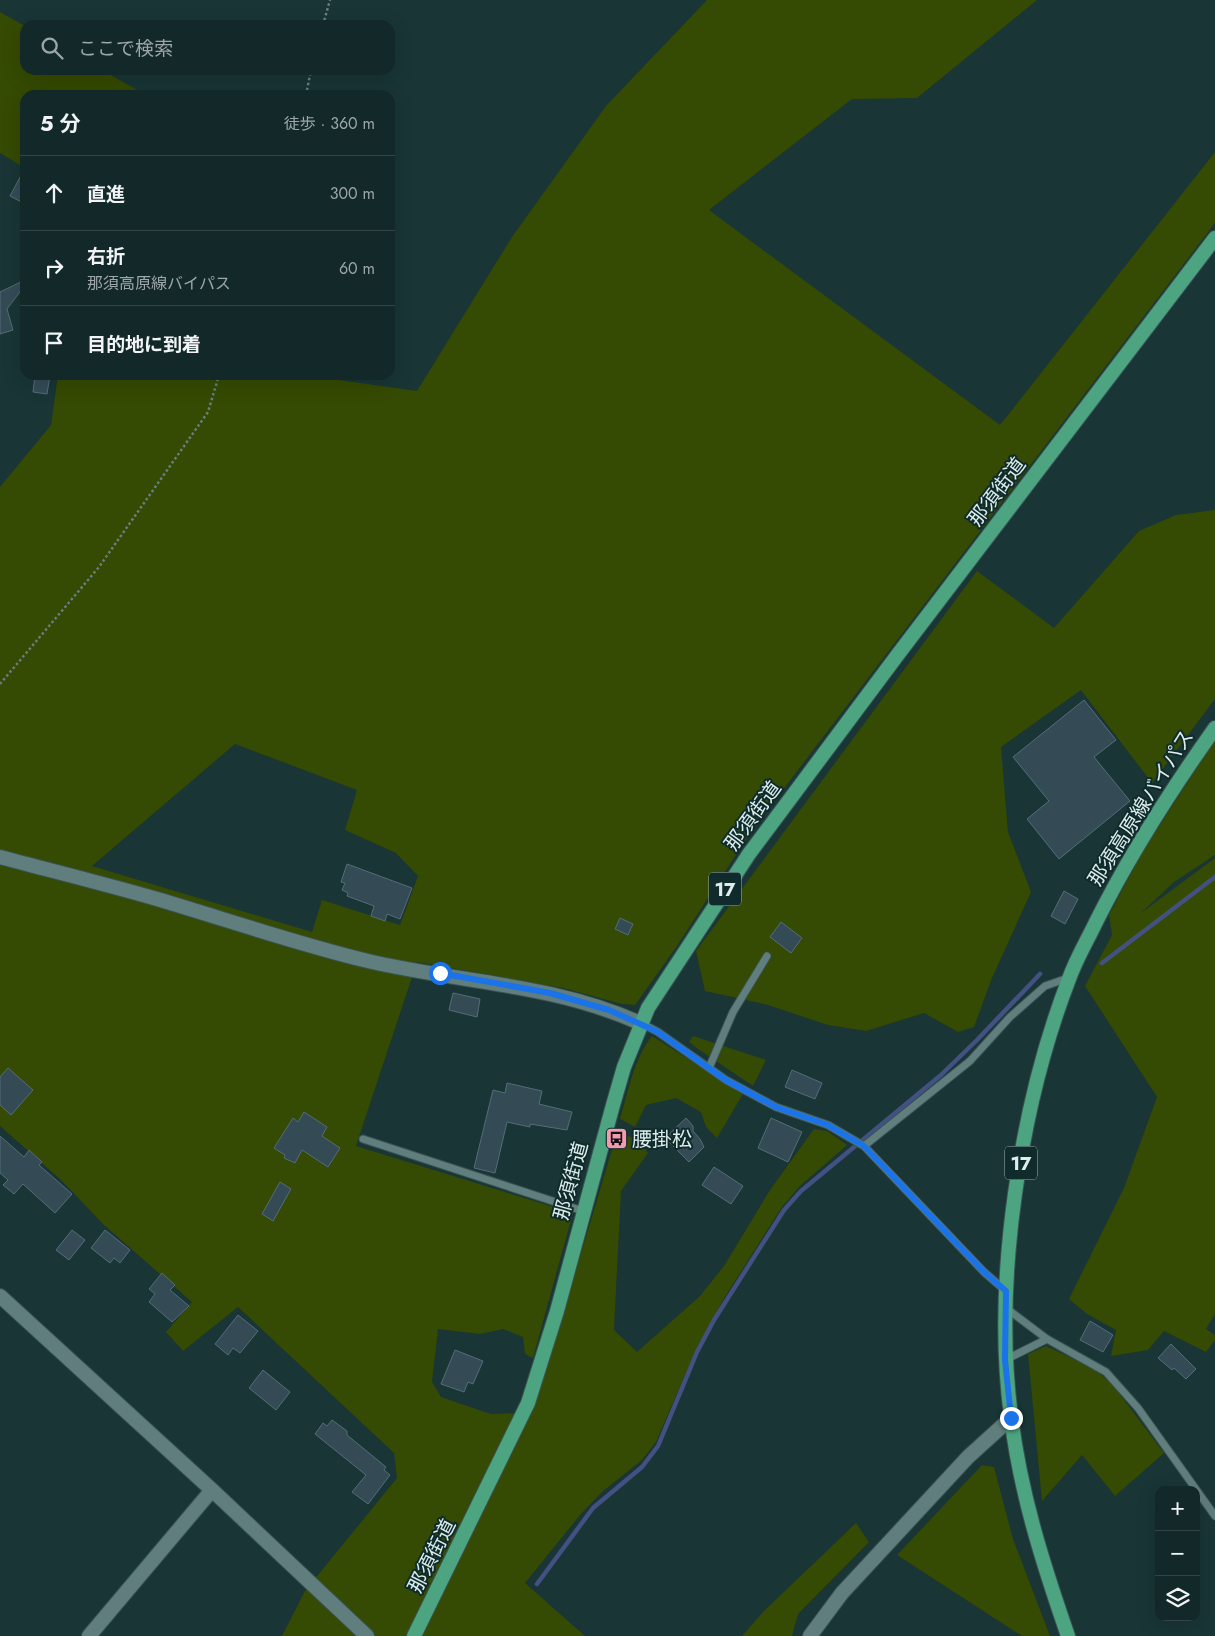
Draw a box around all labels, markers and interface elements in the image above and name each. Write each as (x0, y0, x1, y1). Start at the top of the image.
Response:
search box (20, 20, 395, 75)
icon: search (38, 34, 66, 62)
text: ここで検索 (78, 35, 173, 62)
text: 5 分 (40, 109, 81, 139)
text: 徒歩 · 360 m (284, 112, 375, 135)
icon: ahead (40, 179, 68, 207)
text: 直進 (87, 181, 125, 208)
text: 300 m (330, 182, 375, 205)
text: 右折 (87, 243, 125, 270)
icon: right (40, 254, 68, 282)
text: 60 m (339, 257, 375, 280)
text: 那須高原線バイパス (87, 272, 231, 295)
icon: arrive (40, 329, 68, 357)
text: 目的地に到着 (87, 331, 201, 358)
street label: 那須街道 (961, 451, 1033, 533)
street label: 那須高原線バイパス (1081, 724, 1201, 892)
street label: 那須街道 (718, 775, 788, 857)
road number: 17 (709, 872, 741, 906)
route start (429, 962, 452, 985)
place label: 腰掛松 (632, 1125, 692, 1154)
bus stop icon: 腰掛松 (604, 1127, 628, 1151)
street label: 那須街道 (547, 1139, 595, 1223)
road number: 17 (1005, 1146, 1037, 1180)
route end (1000, 1407, 1023, 1430)
map controls (1155, 1486, 1200, 1621)
button: + (1155, 1486, 1200, 1531)
street label: 那須街道 (401, 1514, 463, 1598)
button: − (1155, 1531, 1200, 1576)
button: layers (1155, 1576, 1200, 1621)

